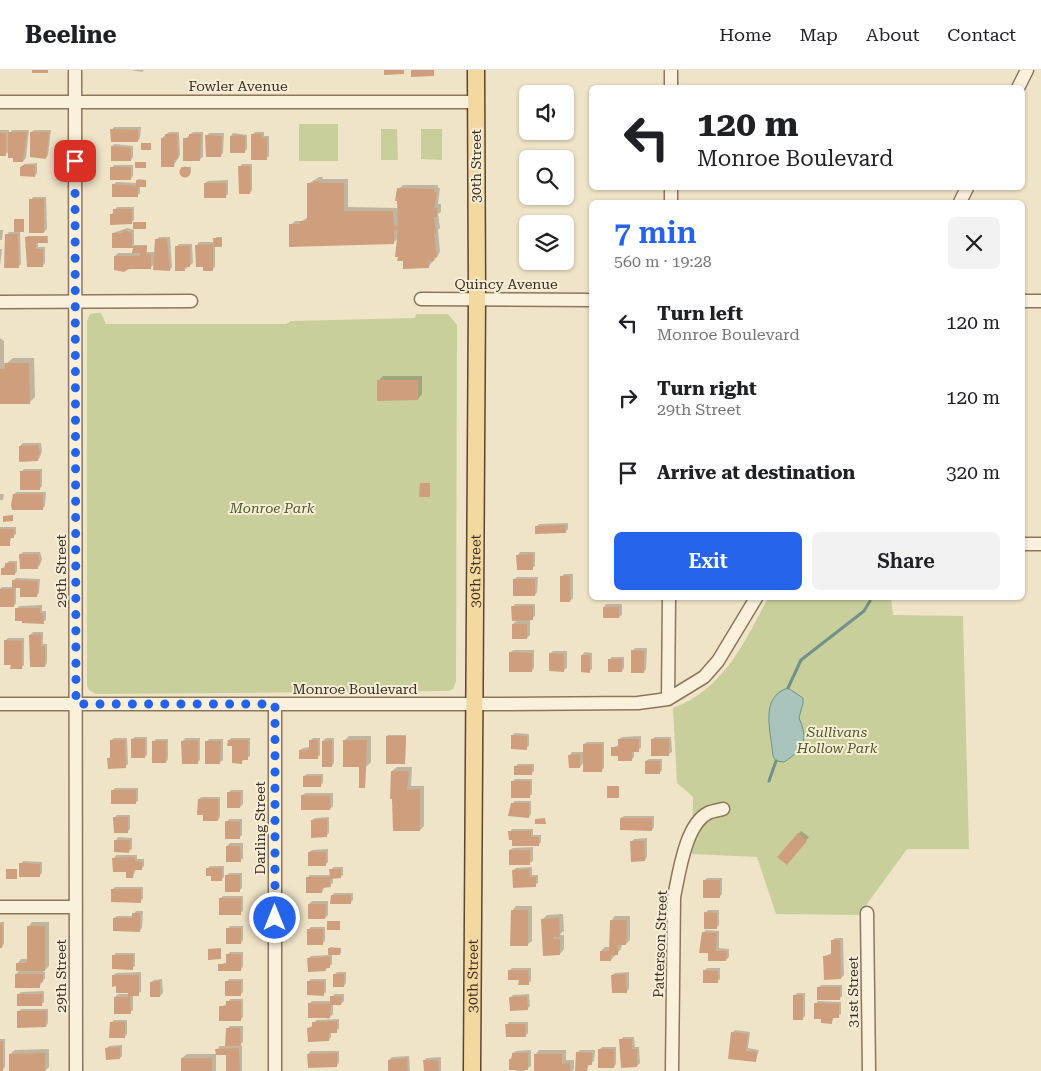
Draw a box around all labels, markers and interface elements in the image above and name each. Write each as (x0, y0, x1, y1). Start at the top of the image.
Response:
text: Beeline (25, 21, 117, 49)
text: Home (719, 24, 771, 45)
text: Map (799, 24, 838, 45)
text: About (866, 24, 919, 45)
text: Contact (947, 24, 1016, 45)
street label: Fowler Avenue (188, 78, 288, 94)
map controls (519, 85, 574, 270)
button: sound (519, 85, 574, 140)
text: 120 m (697, 104, 798, 145)
icon: left (614, 105, 679, 170)
street label: 30th Street (468, 129, 484, 203)
pin (54, 140, 96, 182)
text: Monroe Boulevard (697, 146, 893, 171)
icon: arrive (61, 147, 89, 175)
button: search (519, 150, 574, 205)
button: layers (519, 215, 574, 270)
text: 7 min (614, 215, 697, 250)
button: close (948, 217, 1000, 269)
text: 560 m · 19:28 (614, 252, 712, 271)
street label: Quincy Avenue (454, 276, 558, 292)
text: Turn left (657, 302, 743, 325)
icon: left (614, 309, 642, 337)
text: 120 m (946, 311, 1000, 334)
text: Monroe Boulevard (657, 325, 800, 344)
text: Turn right (657, 377, 757, 400)
icon: right (614, 384, 642, 412)
text: 120 m (946, 386, 1000, 409)
text: 29th Street (657, 400, 741, 419)
icon: arrive (614, 459, 642, 487)
text: Arrive at destination (657, 461, 855, 484)
text: 320 m (946, 461, 1000, 484)
park label: Monroe Park (229, 500, 315, 516)
button: Exit (614, 532, 802, 590)
button: Share (812, 532, 1000, 590)
street label: 29th Street (53, 534, 69, 608)
street label: 30th Street (467, 534, 483, 608)
street label: Monroe Boulevard (293, 681, 417, 697)
park label: Sullivans Hollow Park (796, 724, 878, 756)
street label: Darling Street (252, 781, 268, 875)
street label: Patterson Street (650, 890, 670, 998)
position arrow (248, 891, 300, 943)
street label: 29th Street (53, 939, 69, 1013)
street label: 30th Street (464, 939, 481, 1013)
street label: 31st Street (845, 956, 861, 1028)

